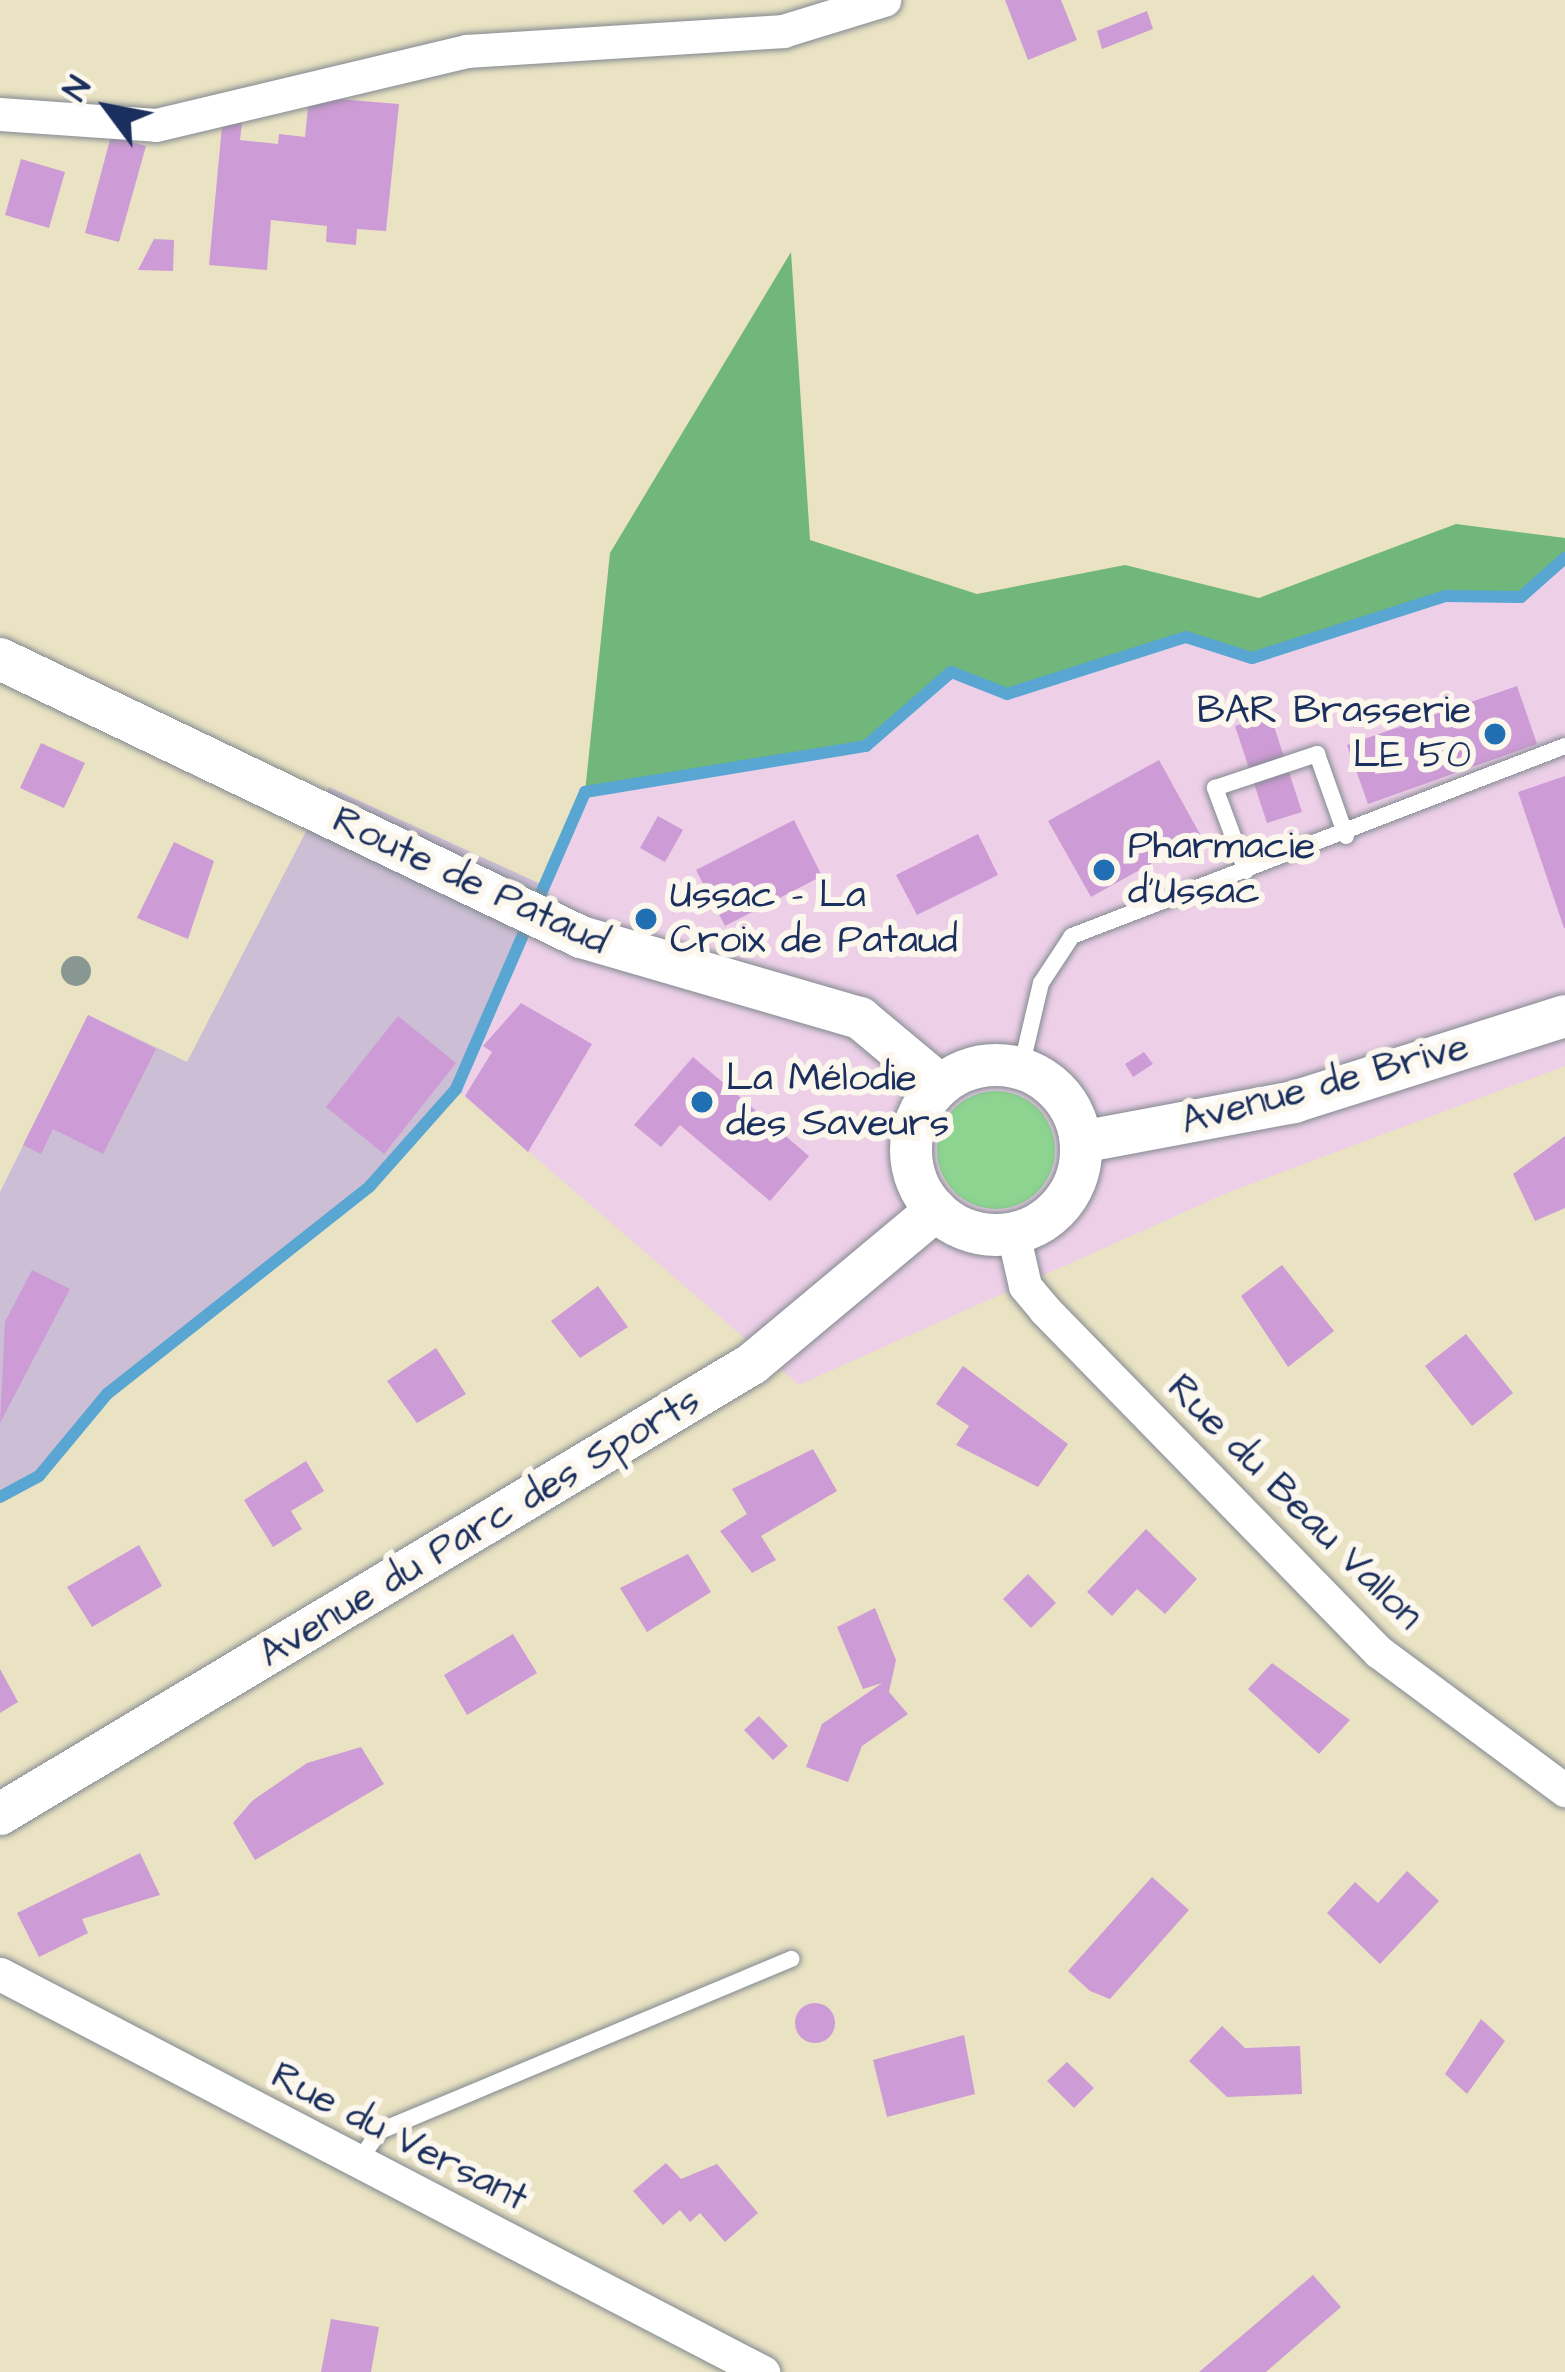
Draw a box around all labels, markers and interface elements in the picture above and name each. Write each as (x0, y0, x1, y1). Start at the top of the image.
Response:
north arrow (48, 48, 168, 168)
text: N (52, 68, 102, 110)
place label: BAR Brasserie LE 50 (1197, 689, 1471, 780)
marker: BAR Brasserie LE 50 (1482, 721, 1508, 747)
street label: Route de Pataud (325, 798, 615, 966)
place label: Pharmacie d'Ussac (1128, 825, 1315, 916)
marker: Pharmacie d'Ussac (1091, 857, 1117, 883)
place label: Ussac - La Croix de Pataud (670, 874, 958, 965)
marker: Ussac - La Croix de Pataud (633, 906, 659, 932)
street label: Avenue de Brive (1176, 1024, 1474, 1146)
place label: La Mélodie des Saveurs (726, 1057, 949, 1148)
marker: La Mélodie des Saveurs (689, 1089, 715, 1115)
street label: Rue du Beau Vallon (1157, 1366, 1431, 1640)
street label: Avenue du Parc des Sports (251, 1378, 709, 1678)
street label: Rue du Versant (263, 2053, 535, 2223)

